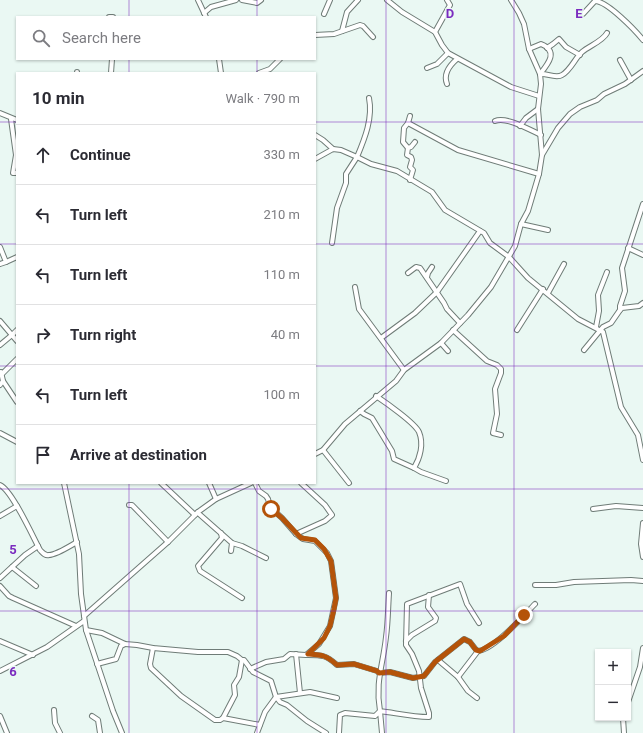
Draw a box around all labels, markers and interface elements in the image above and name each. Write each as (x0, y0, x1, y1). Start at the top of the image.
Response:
text: D (446, 6, 454, 21)
text: E (575, 6, 583, 21)
search box (16, 16, 316, 60)
icon: search (30, 27, 52, 49)
text: Search here (62, 29, 141, 47)
text: 10 min (32, 88, 85, 108)
text: Walk · 790 m (225, 91, 300, 106)
icon: ahead (32, 144, 54, 166)
text: Continue (70, 146, 131, 164)
text: 330 m (263, 147, 300, 162)
icon: left (32, 204, 54, 226)
text: Turn left (70, 206, 127, 224)
text: 210 m (263, 207, 300, 222)
icon: left (32, 264, 54, 286)
text: Turn left (70, 266, 127, 284)
text: 110 m (263, 267, 300, 282)
icon: right (32, 324, 54, 346)
text: Turn right (70, 326, 136, 344)
text: 40 m (271, 327, 300, 342)
icon: left (32, 384, 54, 406)
text: Turn left (70, 386, 127, 404)
text: 100 m (263, 387, 300, 402)
icon: arrive (32, 444, 54, 466)
text: Arrive at destination (70, 446, 207, 464)
route start (262, 500, 280, 518)
text: 5 (9, 542, 17, 557)
route end (515, 606, 533, 624)
map controls (595, 649, 631, 721)
button: + (595, 649, 631, 685)
text: 6 (9, 664, 17, 679)
button: − (595, 685, 631, 721)

